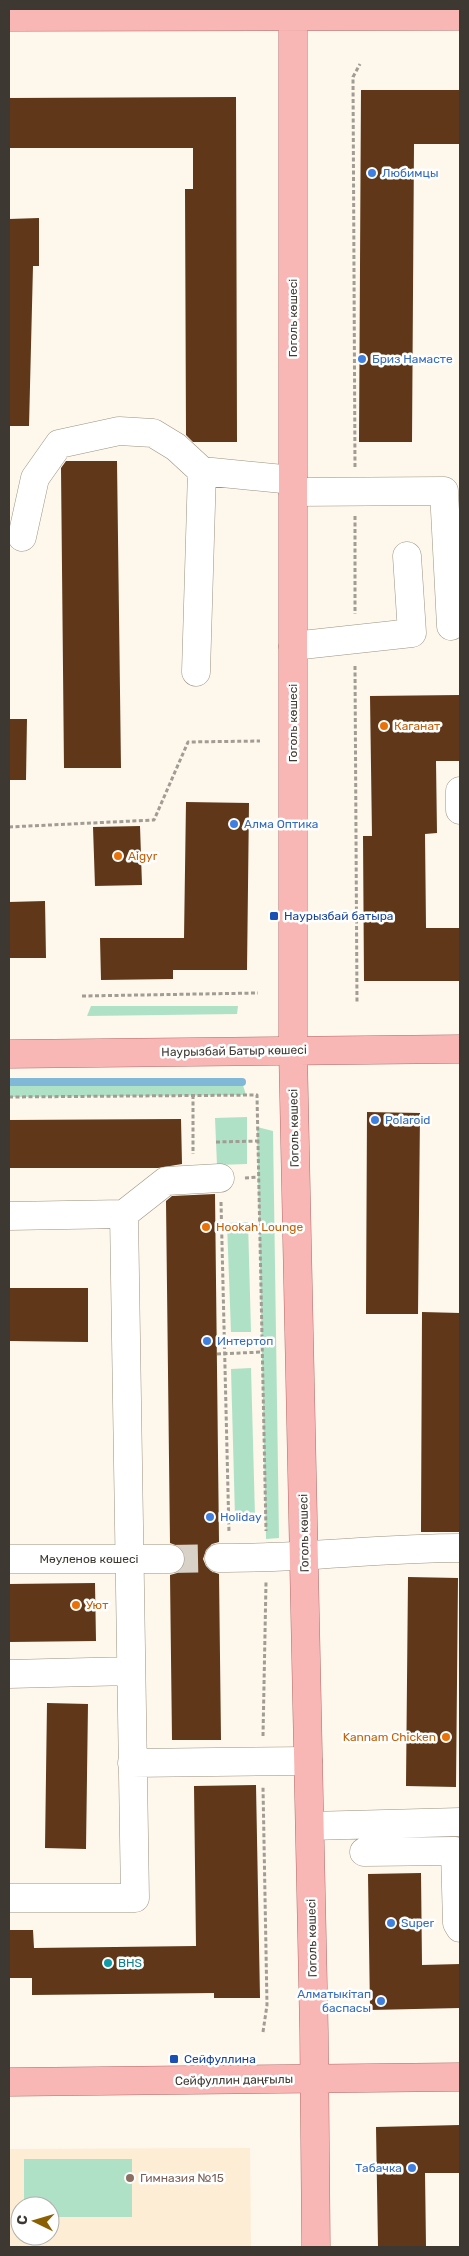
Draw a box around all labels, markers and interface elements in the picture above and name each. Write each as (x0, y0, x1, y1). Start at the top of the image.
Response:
place label: Любимцы (382, 166, 438, 180)
marker: Любимцы (366, 167, 378, 179)
street label: Гоголь көшесі (286, 279, 300, 357)
place label: Бриз Намасте (372, 352, 453, 366)
marker: Бриз Намасте (356, 353, 368, 365)
street label: Гоголь көшесі (286, 684, 300, 762)
place label: Каганат (394, 719, 440, 733)
marker: Каганат (378, 720, 390, 732)
place label: Алма Оптика (244, 817, 319, 831)
marker: Алма Оптика (228, 818, 240, 830)
place label: Aigyr (128, 849, 158, 863)
marker: Aigyr (112, 850, 124, 862)
place label: Наурызбай батыра (284, 909, 393, 923)
marker: Наурызбай батыра (268, 910, 280, 922)
street label: Наурызбай Батыр көшесі (161, 1043, 307, 1059)
street label: Гоголь көшесі (286, 1089, 302, 1167)
place label: Polaroid (385, 1113, 430, 1127)
marker: Polaroid (369, 1114, 381, 1126)
place label: Hookah Lounge (216, 1220, 303, 1234)
marker: Hookah Lounge (200, 1221, 212, 1233)
place label: Интертоп (217, 1334, 273, 1348)
marker: Интертоп (201, 1335, 213, 1347)
street label: Гоголь көшесі (296, 1494, 312, 1572)
place label: Holiday (220, 1510, 262, 1524)
marker: Holiday (204, 1511, 216, 1523)
street label: Мәуленов көшесі (39, 1552, 139, 1566)
place label: Уют (86, 1598, 108, 1612)
marker: Уют (70, 1599, 82, 1611)
place label: Kannam Chicken (343, 1730, 436, 1744)
marker: Kannam Chicken (440, 1731, 452, 1743)
street label: Гоголь көшесі (304, 1899, 320, 1977)
place label: Super (401, 1916, 435, 1930)
marker: Super (385, 1917, 397, 1929)
place label: BHS (118, 1956, 142, 1970)
marker: BHS (102, 1957, 114, 1969)
place label: Алматыкітап баспасы (297, 1987, 371, 2015)
marker: Алматыкітап баспасы (375, 1995, 387, 2007)
place label: Сейфуллина (184, 2052, 256, 2066)
marker: Сейфуллина (168, 2053, 180, 2065)
street label: Сейфуллин даңғылы (175, 2072, 293, 2088)
place label: Табачка (355, 2161, 402, 2175)
marker: Табачка (406, 2162, 418, 2174)
place label: Гимназия №15 (140, 2171, 224, 2185)
marker: Гимназия №15 (124, 2172, 136, 2184)
north arrow (10, 2196, 60, 2246)
text: С (14, 2214, 31, 2226)

